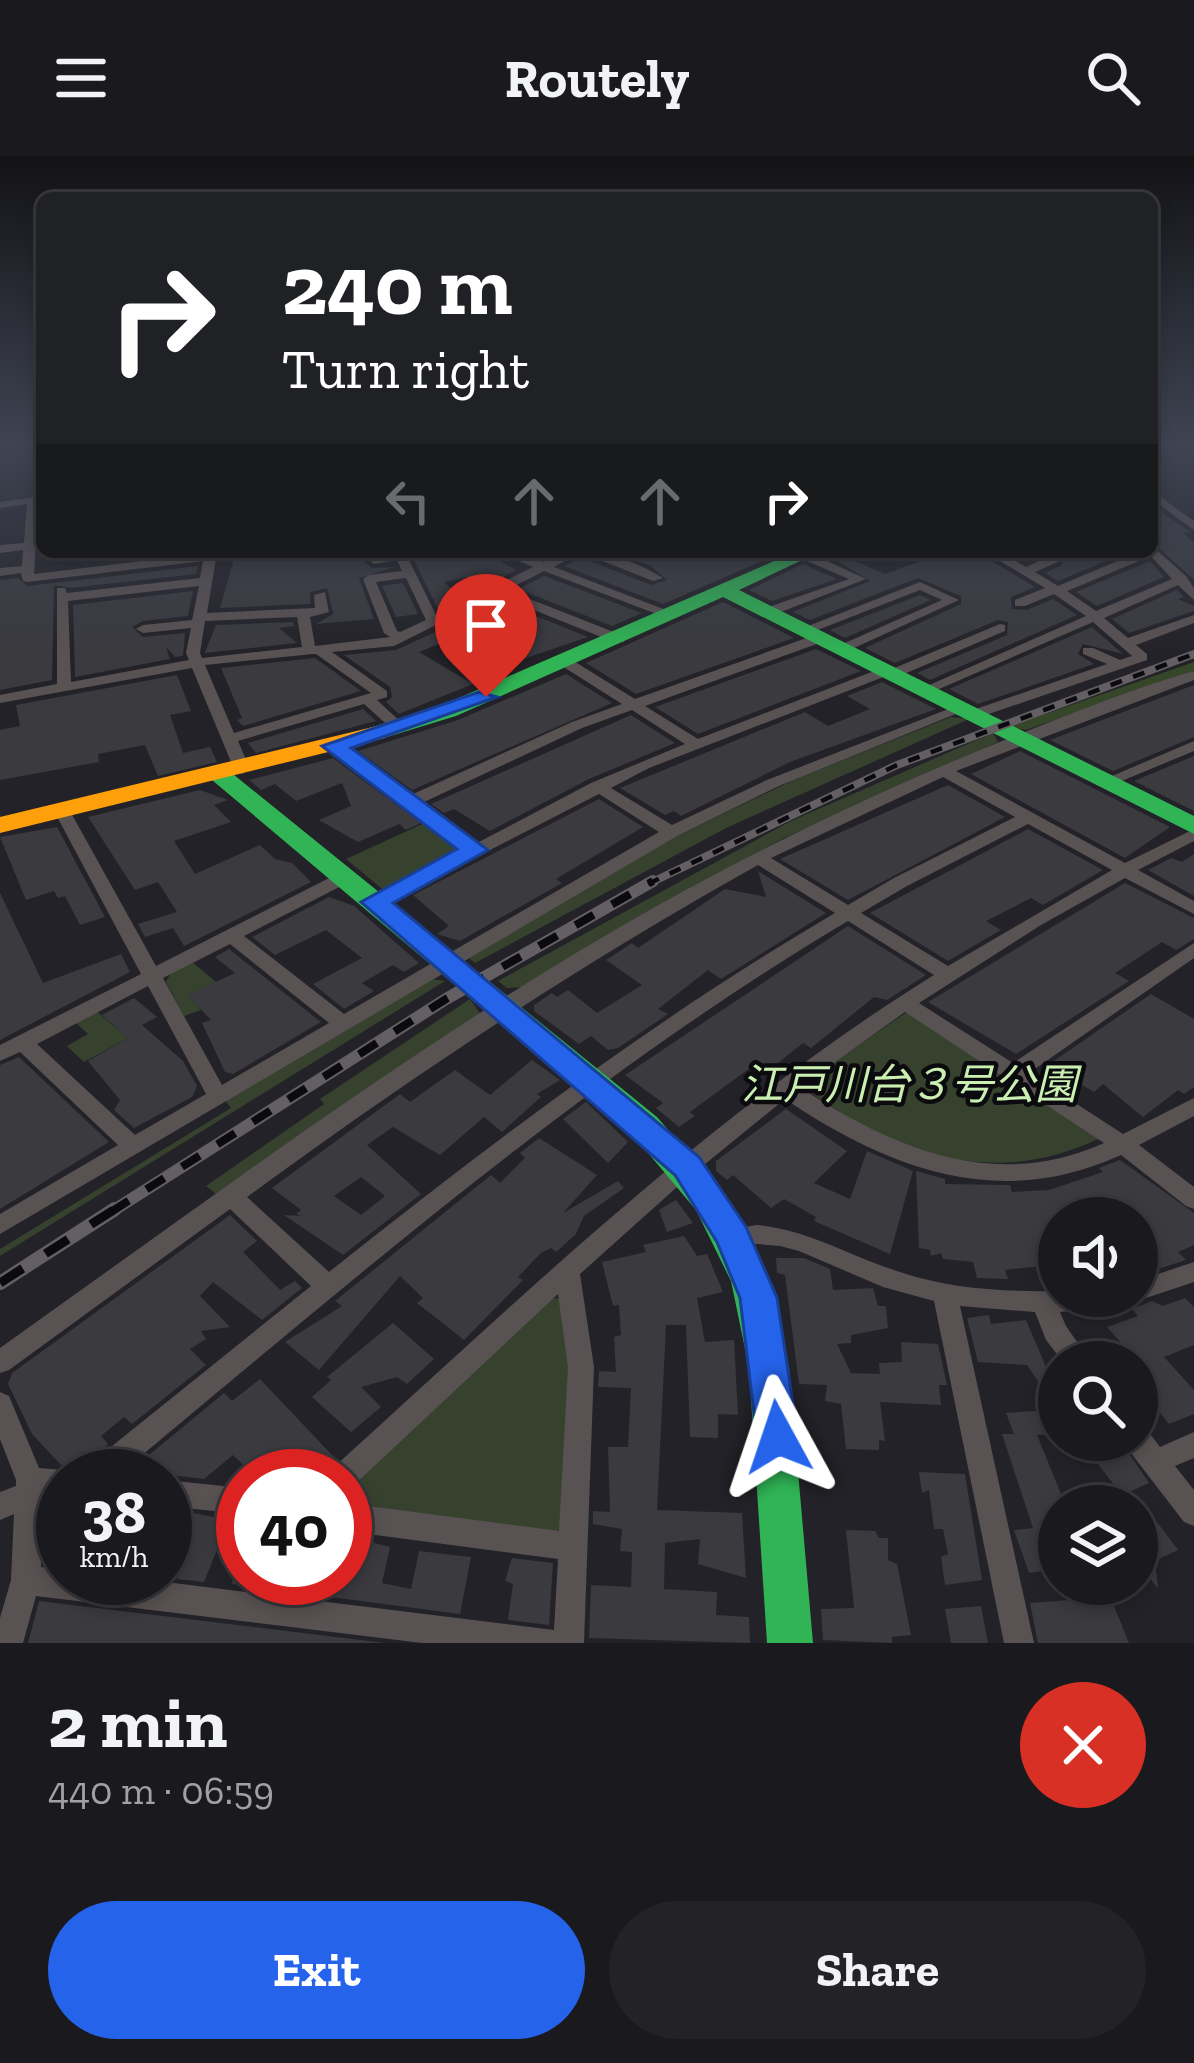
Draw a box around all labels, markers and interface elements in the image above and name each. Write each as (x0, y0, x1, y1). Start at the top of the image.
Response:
icon: menu (48, 45, 114, 111)
icon: search (1080, 45, 1146, 111)
text: Routely (505, 46, 689, 111)
text: 240 m (282, 235, 513, 336)
icon: right (84, 240, 240, 396)
text: Turn right (282, 337, 529, 402)
icon: left (375, 468, 441, 534)
icon: ahead (501, 468, 567, 534)
icon: ahead (627, 468, 693, 534)
icon: right (753, 468, 819, 534)
pin (435, 574, 537, 697)
icon: arrive (453, 592, 519, 658)
park label: 江戸川台３号公園 (741, 1059, 1082, 1110)
map controls (1038, 1197, 1158, 1605)
button: sound (1038, 1197, 1158, 1317)
button: search (1038, 1341, 1158, 1461)
position arrow (715, 1374, 841, 1500)
speed limit sign: 40 (216, 1449, 372, 1605)
text: 38 (82, 1476, 146, 1548)
button: layers (1038, 1485, 1158, 1605)
text: km/h (80, 1539, 148, 1575)
text: 2 min (48, 1679, 227, 1765)
button: close (1020, 1682, 1146, 1808)
text: 440 m · 06:59 (48, 1767, 274, 1814)
button: Exit (48, 1901, 585, 2039)
button: Share (609, 1901, 1146, 2039)

